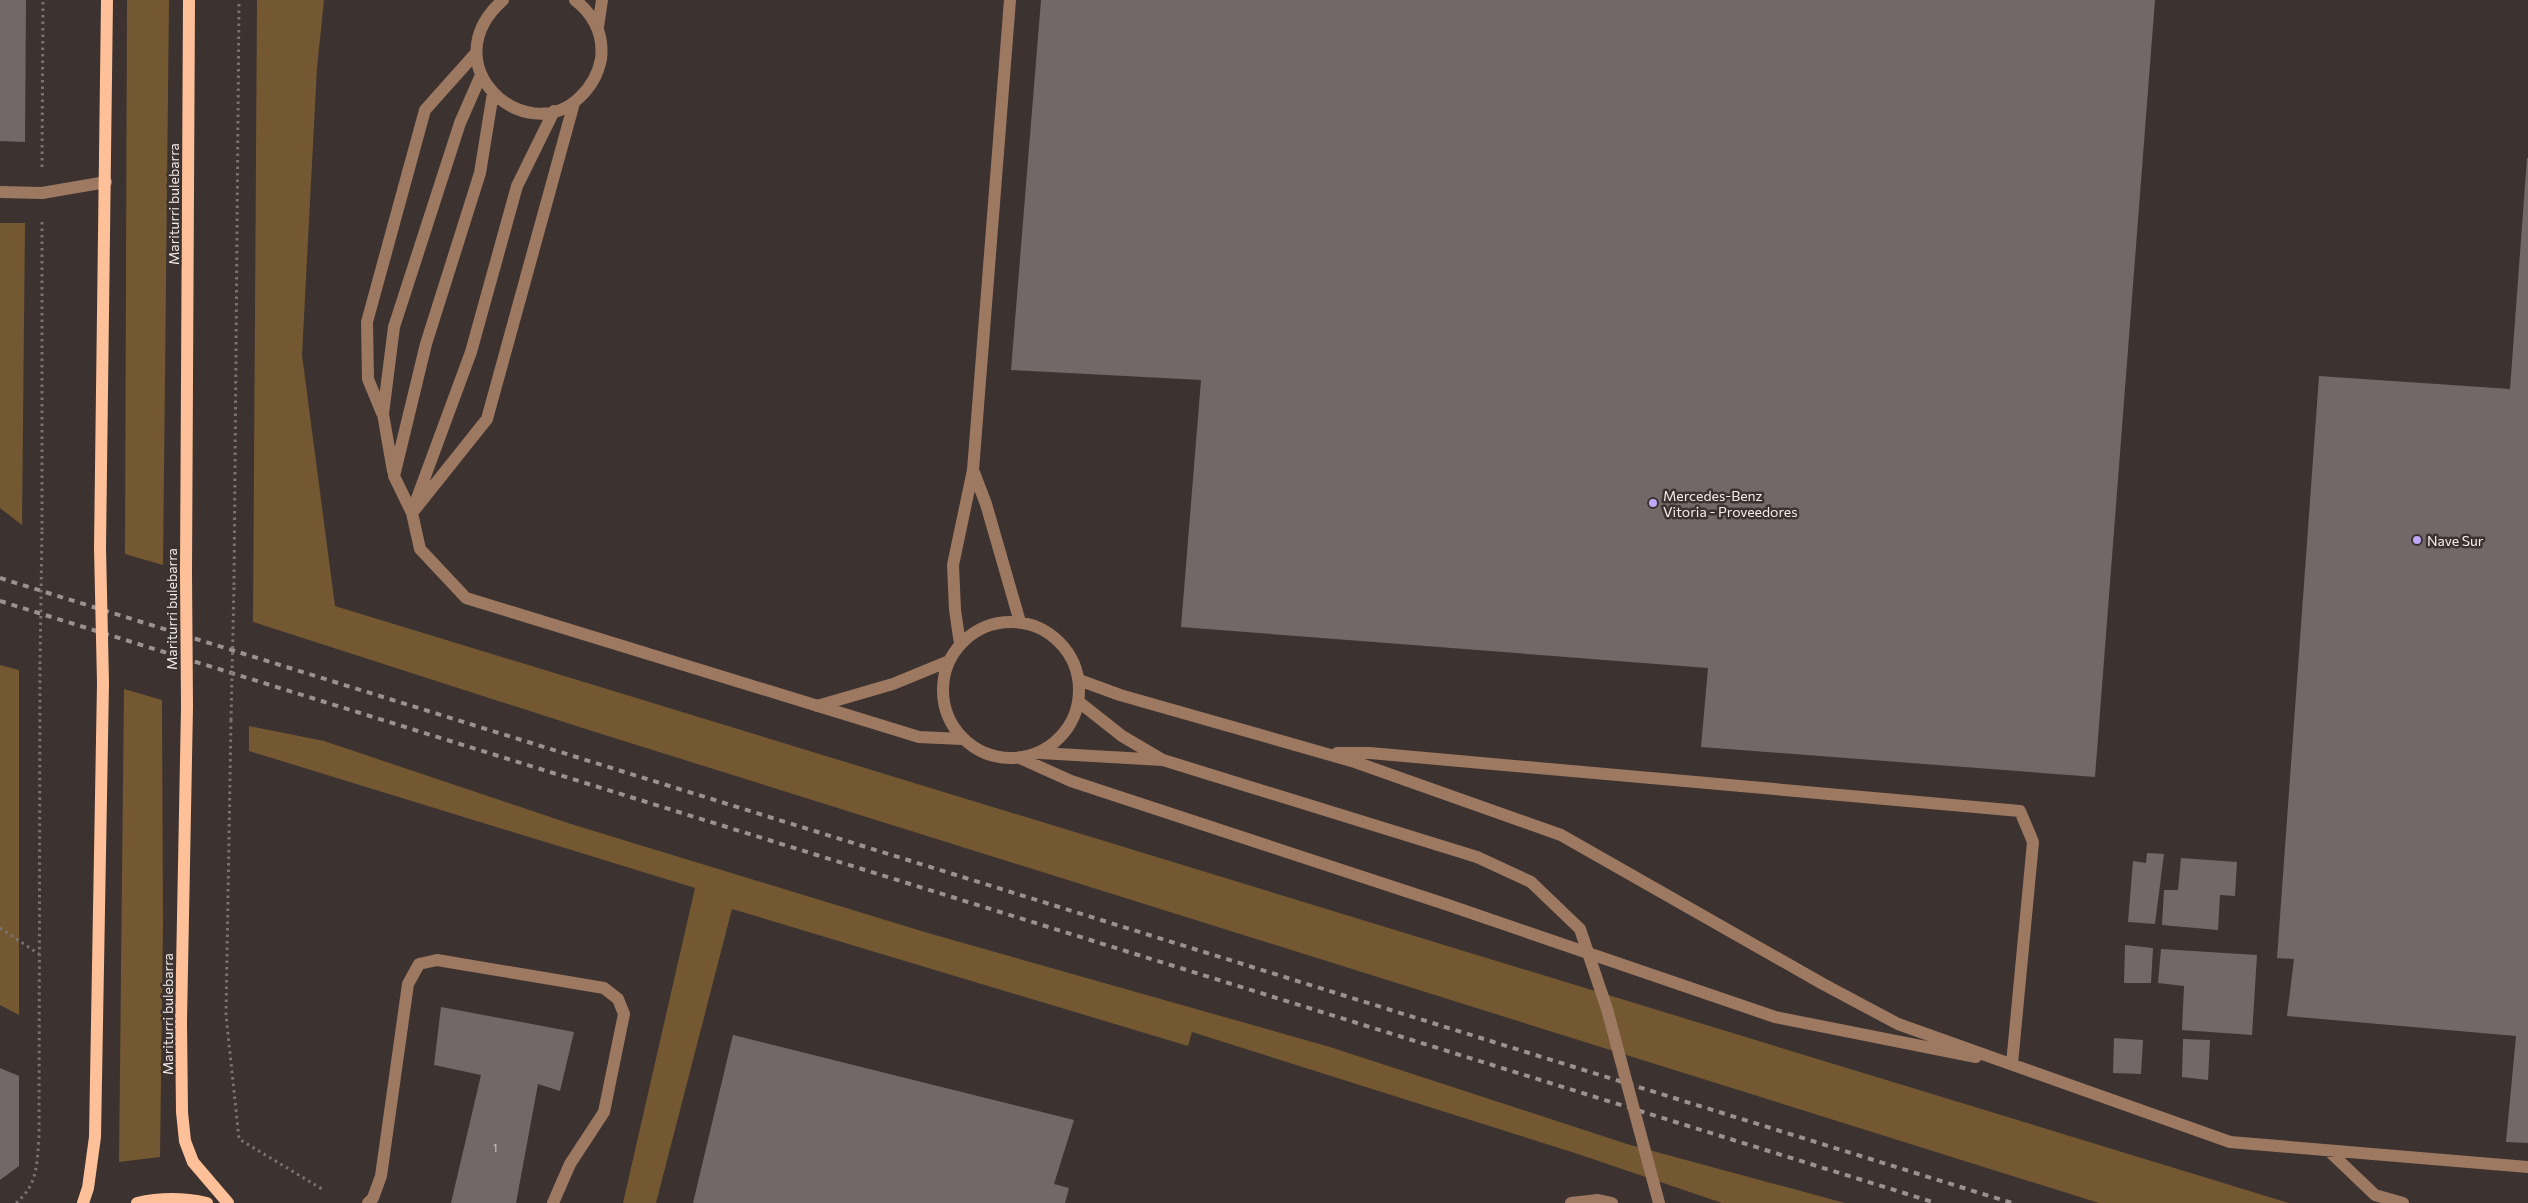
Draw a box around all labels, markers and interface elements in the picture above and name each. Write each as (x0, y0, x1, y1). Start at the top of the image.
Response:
street label: Mariturri bulebarra (165, 143, 182, 265)
place label: Mercedes-Benz Vitoria - Proveedores (1663, 487, 1798, 520)
marker: Mercedes-Benz Vitoria - Proveedores (1647, 497, 1659, 509)
place label: Nave Sur (2427, 532, 2484, 549)
marker: Nave Sur (2411, 534, 2423, 546)
street label: Mariturri bulebarra (163, 548, 180, 670)
street label: Mariturri bulebarra (159, 953, 176, 1075)
house number: 1 (493, 1141, 497, 1154)

